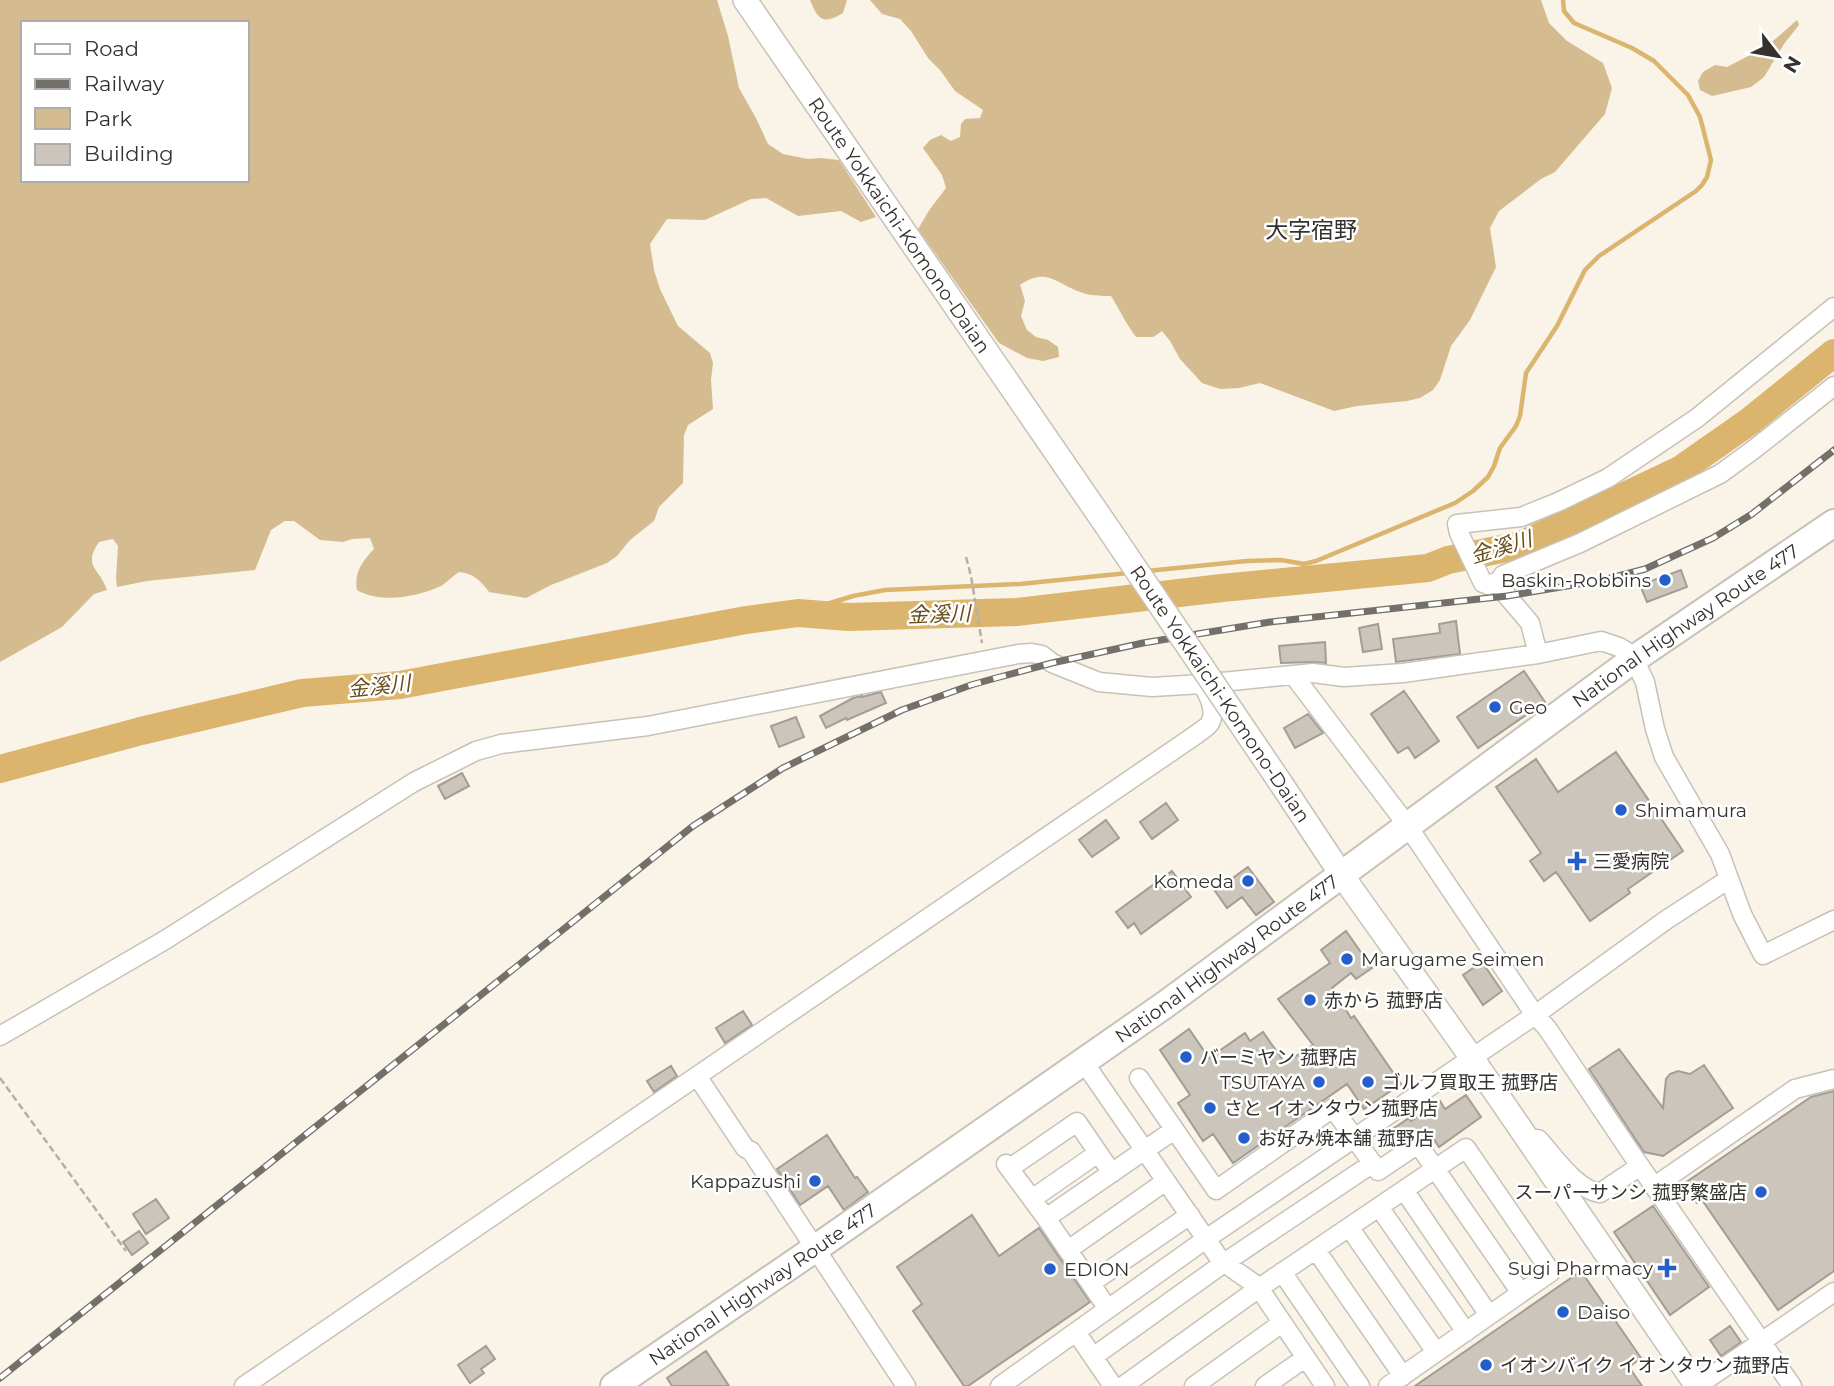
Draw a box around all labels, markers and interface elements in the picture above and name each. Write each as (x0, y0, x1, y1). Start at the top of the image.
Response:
legend (21, 21, 248, 182)
north arrow (1743, 21, 1813, 91)
text: Road (84, 36, 139, 61)
text: N (1778, 52, 1806, 77)
text: Railway (84, 71, 165, 96)
street label: Route Yokkaichi-Komono-Daian (804, 93, 996, 357)
text: Park (84, 106, 132, 131)
text: Building (84, 141, 174, 166)
district label: 大字宿野 (1265, 216, 1357, 244)
water label: 金溪川 (1467, 525, 1537, 568)
street label: National Highway Route 477 (1568, 539, 1803, 712)
street label: Route Yokkaichi-Komono-Daian (1125, 561, 1315, 827)
place label: Baskin-Robbins (1501, 569, 1651, 592)
marker: Baskin-Robbins (1657, 572, 1673, 588)
water label: 金溪川 (907, 600, 973, 628)
water label: 金溪川 (346, 670, 414, 702)
place label: Geo (1509, 696, 1547, 719)
marker: Geo (1487, 699, 1503, 715)
place label: Shimamura (1635, 799, 1747, 822)
marker: Shimamura (1613, 802, 1629, 818)
place label: 三愛病院 (1593, 850, 1669, 873)
marker: 三愛病院 (1567, 851, 1587, 871)
street label: National Highway Route 477 (1111, 870, 1343, 1048)
place label: Komeda (1153, 870, 1234, 893)
marker: Komeda (1240, 873, 1256, 889)
place label: Marugame Seimen (1361, 948, 1544, 971)
marker: Marugame Seimen (1339, 951, 1355, 967)
place label: 赤から 菰野店 (1324, 989, 1443, 1012)
marker: 赤から 菰野店 (1302, 992, 1318, 1008)
place label: バーミヤン 菰野店 (1200, 1046, 1357, 1069)
marker: バーミヤン 菰野店 (1178, 1049, 1194, 1065)
place label: TSUTAYA (1220, 1071, 1305, 1094)
place label: ゴルフ買取王 菰野店 (1382, 1071, 1558, 1094)
marker: TSUTAYA (1311, 1074, 1327, 1090)
marker: ゴルフ買取王 菰野店 (1360, 1074, 1376, 1090)
place label: さと イオンタウン菰野店 (1224, 1097, 1438, 1120)
marker: さと イオンタウン菰野店 (1202, 1100, 1218, 1116)
place label: お好み焼本舗 菰野店 (1258, 1127, 1434, 1150)
marker: お好み焼本舗 菰野店 (1236, 1130, 1252, 1146)
place label: Kappazushi (690, 1170, 801, 1193)
marker: Kappazushi (807, 1173, 823, 1189)
place label: スーパーサンシ 菰野繁盛店 (1515, 1181, 1747, 1204)
marker: スーパーサンシ 菰野繁盛店 (1753, 1184, 1769, 1200)
street label: National Highway Route 477 (644, 1198, 881, 1370)
place label: Sugi Pharmacy (1508, 1257, 1654, 1280)
place label: EDION (1064, 1258, 1130, 1281)
marker: Sugi Pharmacy (1659, 1260, 1675, 1276)
marker: EDION (1042, 1261, 1058, 1277)
place label: Daiso (1577, 1301, 1630, 1324)
marker: Daiso (1555, 1304, 1571, 1320)
place label: イオンバイク イオンタウン菰野店 (1500, 1354, 1790, 1377)
marker: イオンバイク イオンタウン菰野店 (1478, 1357, 1494, 1373)

